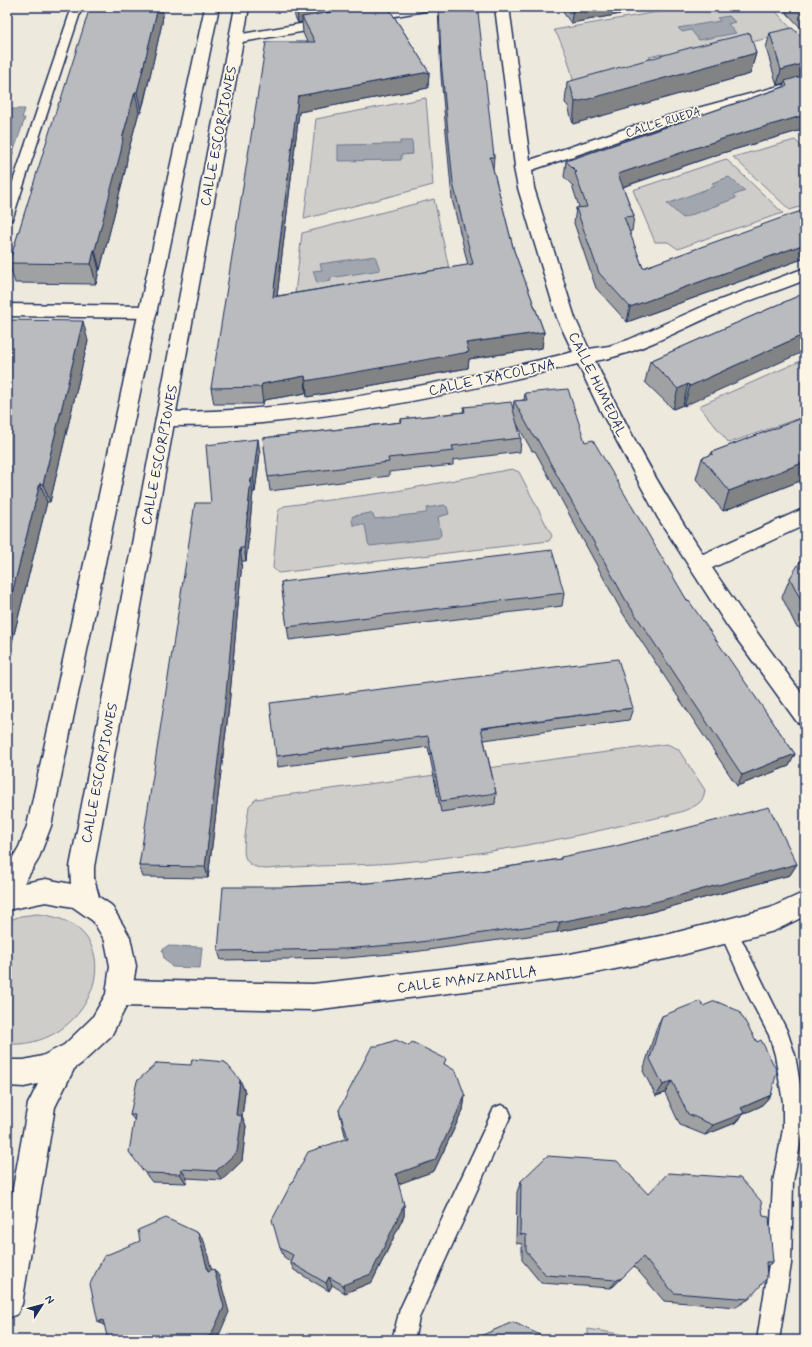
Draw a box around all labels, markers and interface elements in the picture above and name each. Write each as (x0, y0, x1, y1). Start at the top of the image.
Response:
street label: CALLE ESCORPIONES (197, 65, 241, 208)
street label: CALLE RUEDA (624, 104, 703, 142)
street label: CALLE HUMEDAL (564, 329, 630, 440)
street label: CALLE TXACOLINA (427, 356, 557, 400)
street label: CALLE ESCORPIONES (138, 384, 182, 527)
street label: CALLE ESCORPIONES (78, 702, 122, 845)
street label: CALLE MANZANILLA (396, 962, 538, 998)
north arrow (22, 1285, 62, 1325)
text: N (41, 1293, 57, 1307)

